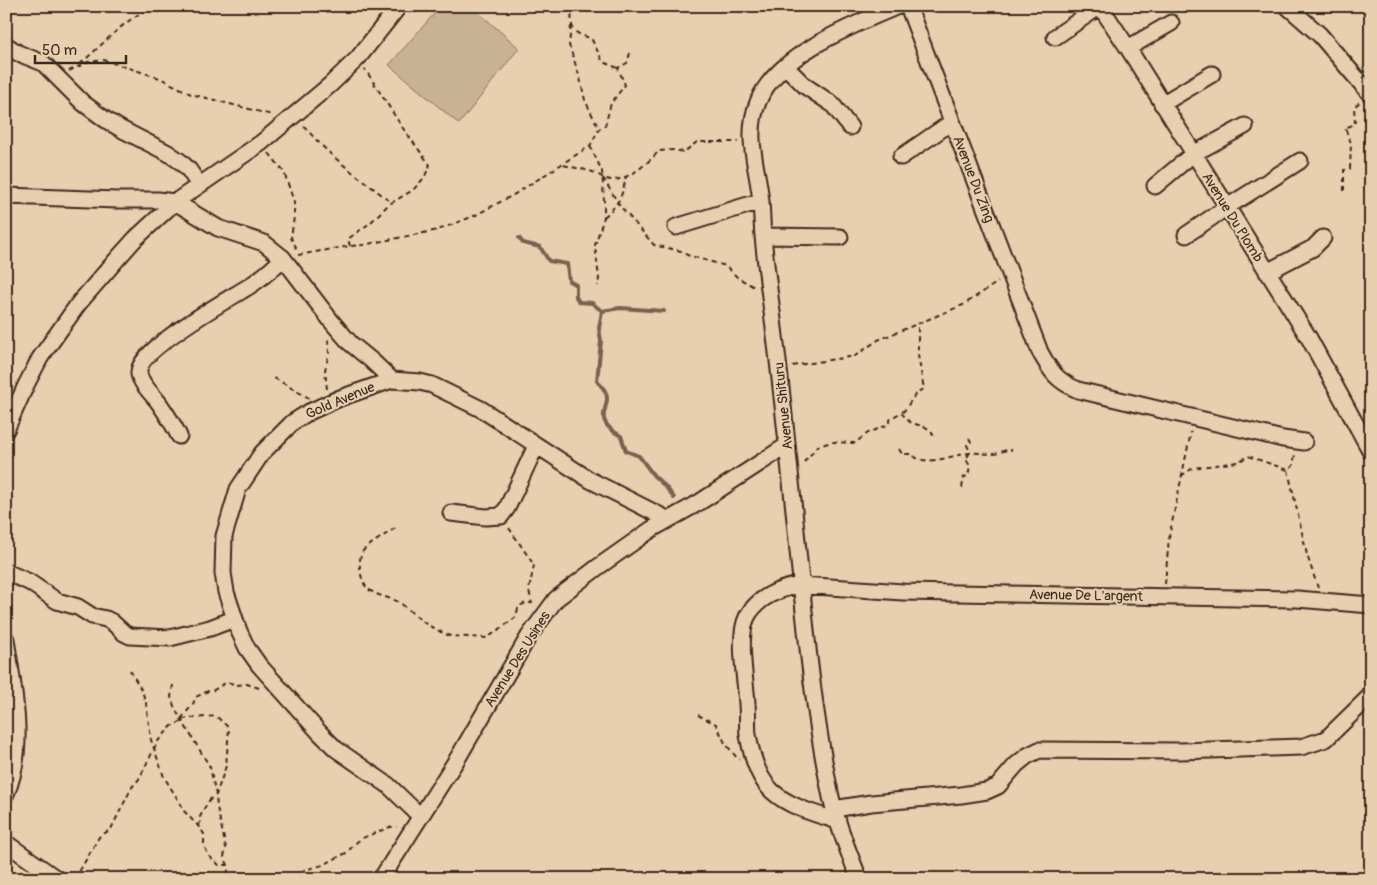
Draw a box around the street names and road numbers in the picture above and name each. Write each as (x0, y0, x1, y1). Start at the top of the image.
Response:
street label: Avenue Du Zing (949, 133, 998, 225)
street label: Avenue Du Plomb (1198, 169, 1267, 265)
street label: Avenue Shituru (770, 361, 797, 451)
street label: Gold Avenue (303, 378, 377, 423)
street label: Avenue De L'argent (1029, 586, 1144, 605)
street label: Avenue Des Usines (481, 607, 554, 710)

